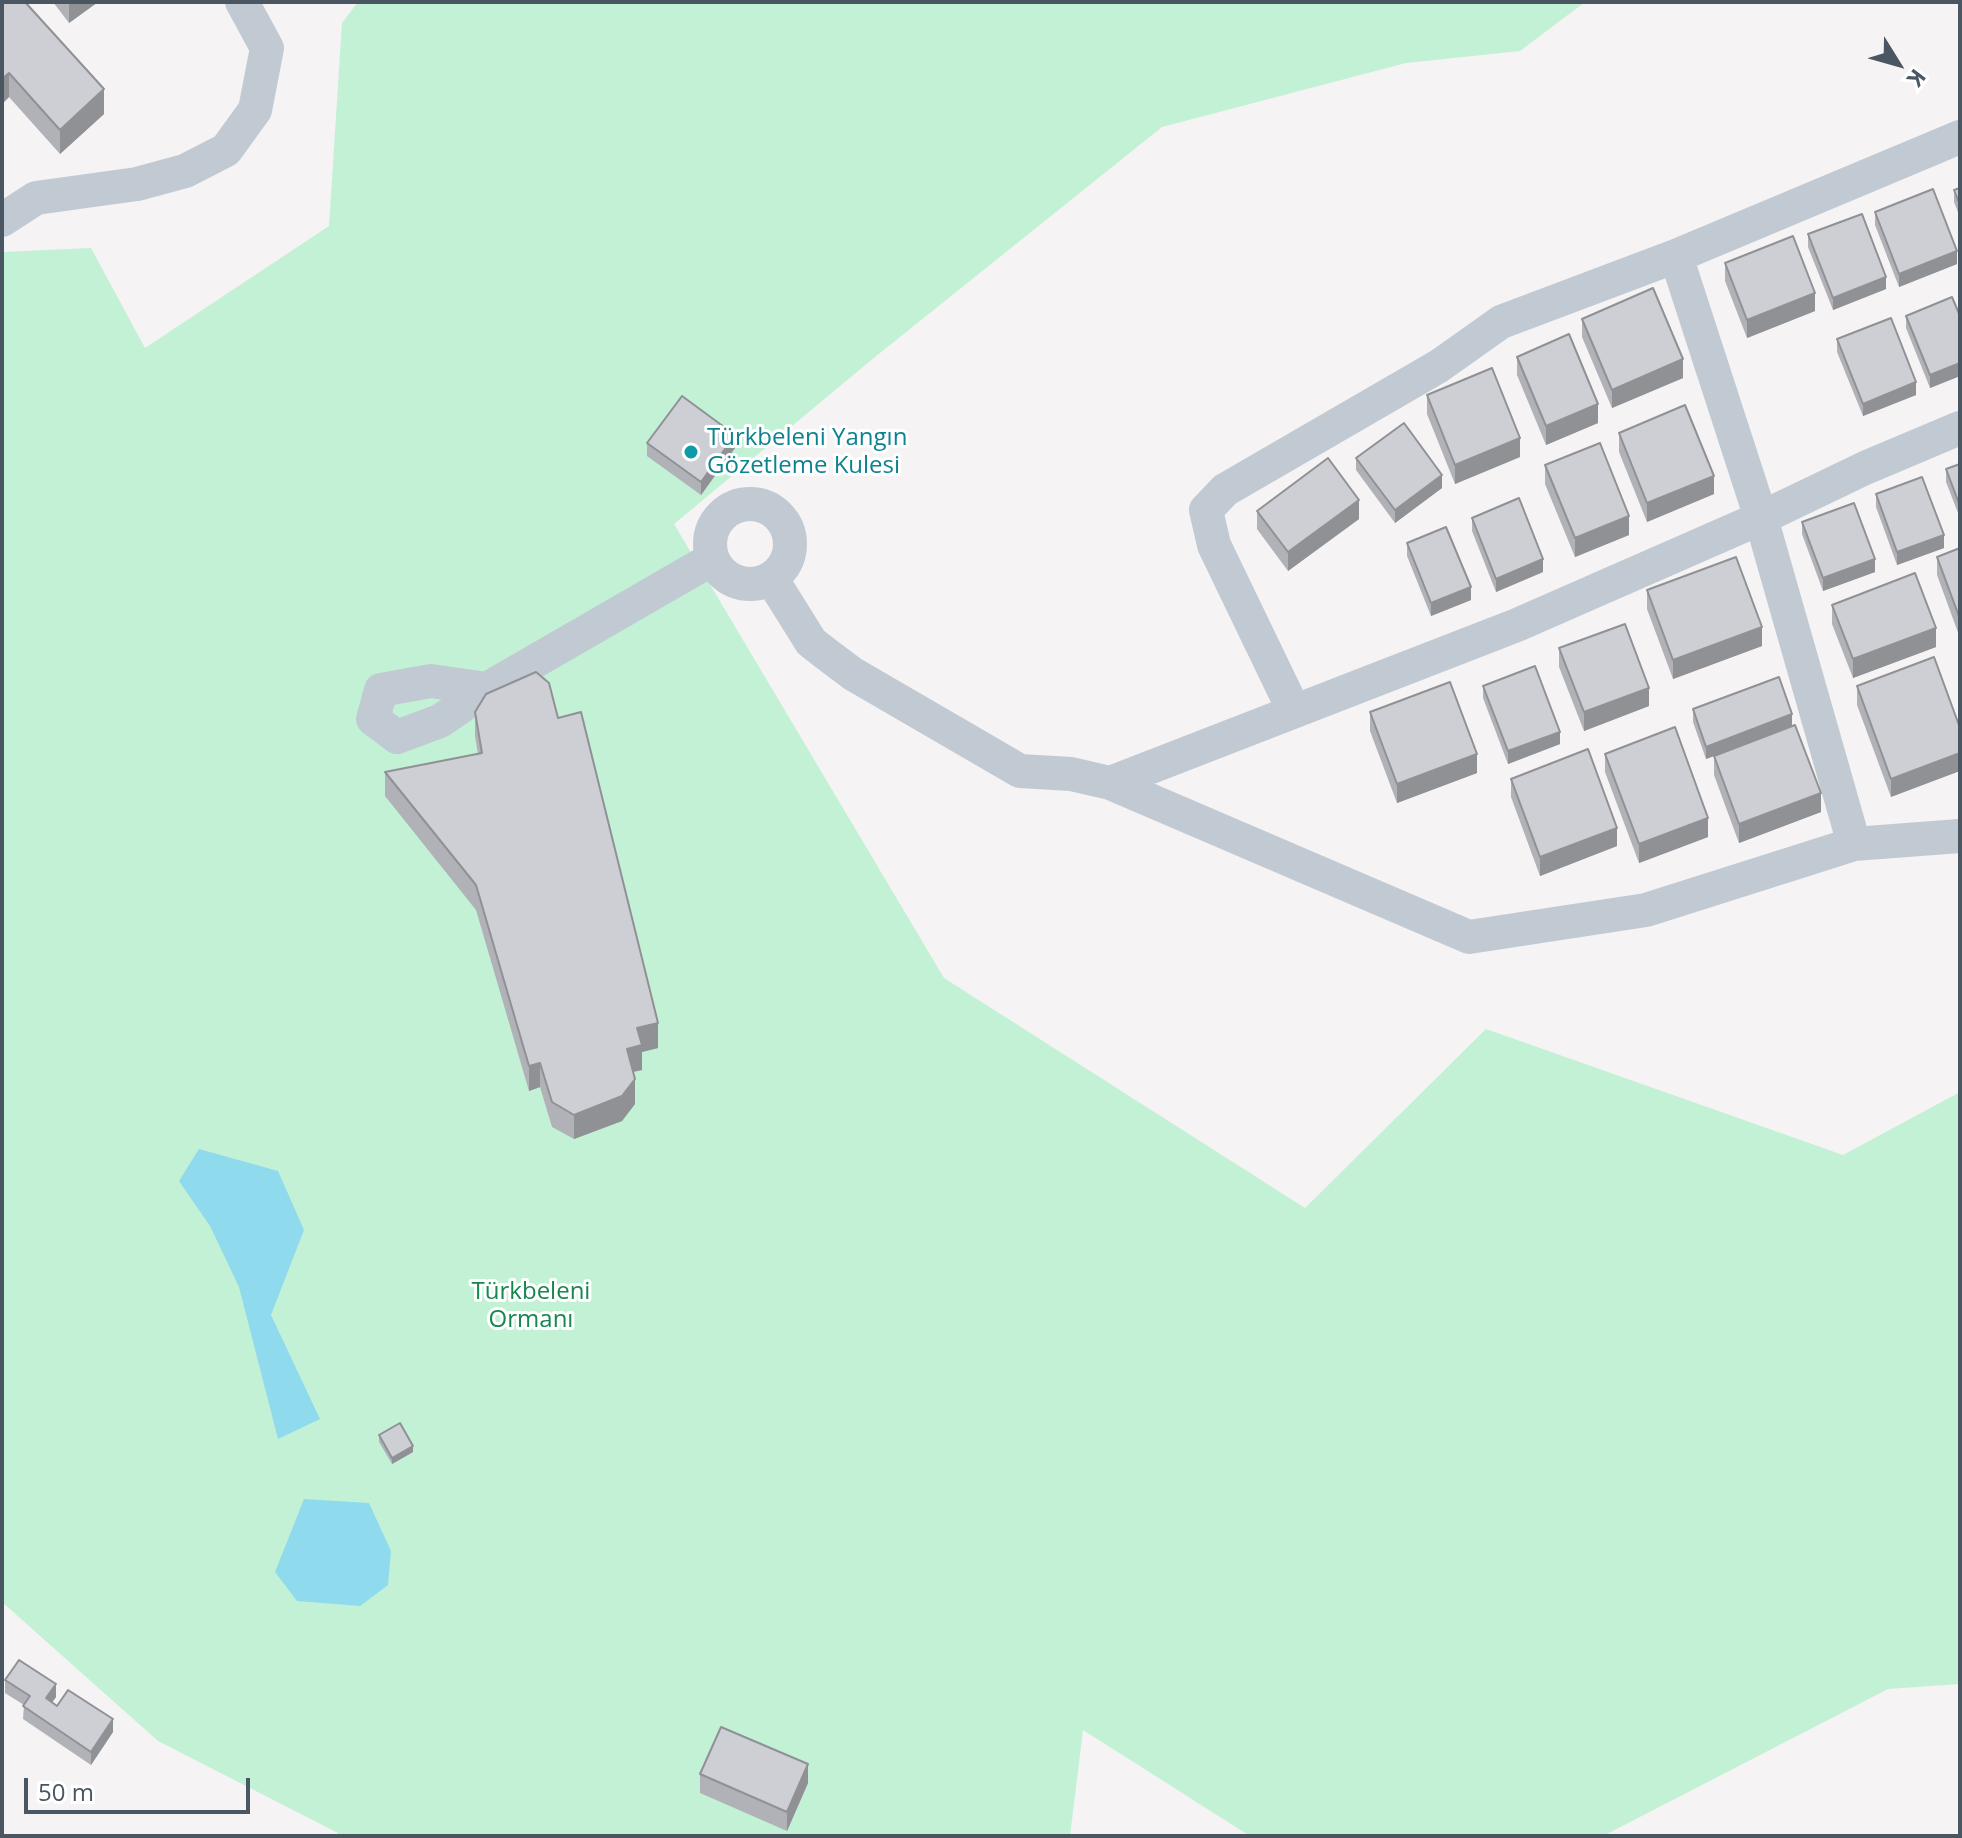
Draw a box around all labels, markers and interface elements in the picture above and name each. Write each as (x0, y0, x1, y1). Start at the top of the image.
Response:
north arrow (1858, 24, 1938, 104)
text: K (1901, 64, 1934, 93)
place label: Türkbeleni Yangın Gözetleme Kulesi (707, 424, 907, 480)
marker: Türkbeleni Yangın Gözetleme Kulesi (682, 443, 700, 461)
park label: Türkbeleni Ormanı (472, 1278, 590, 1334)
scale bar (28, 1762, 254, 1812)
text: 50 m (38, 1775, 94, 1808)

